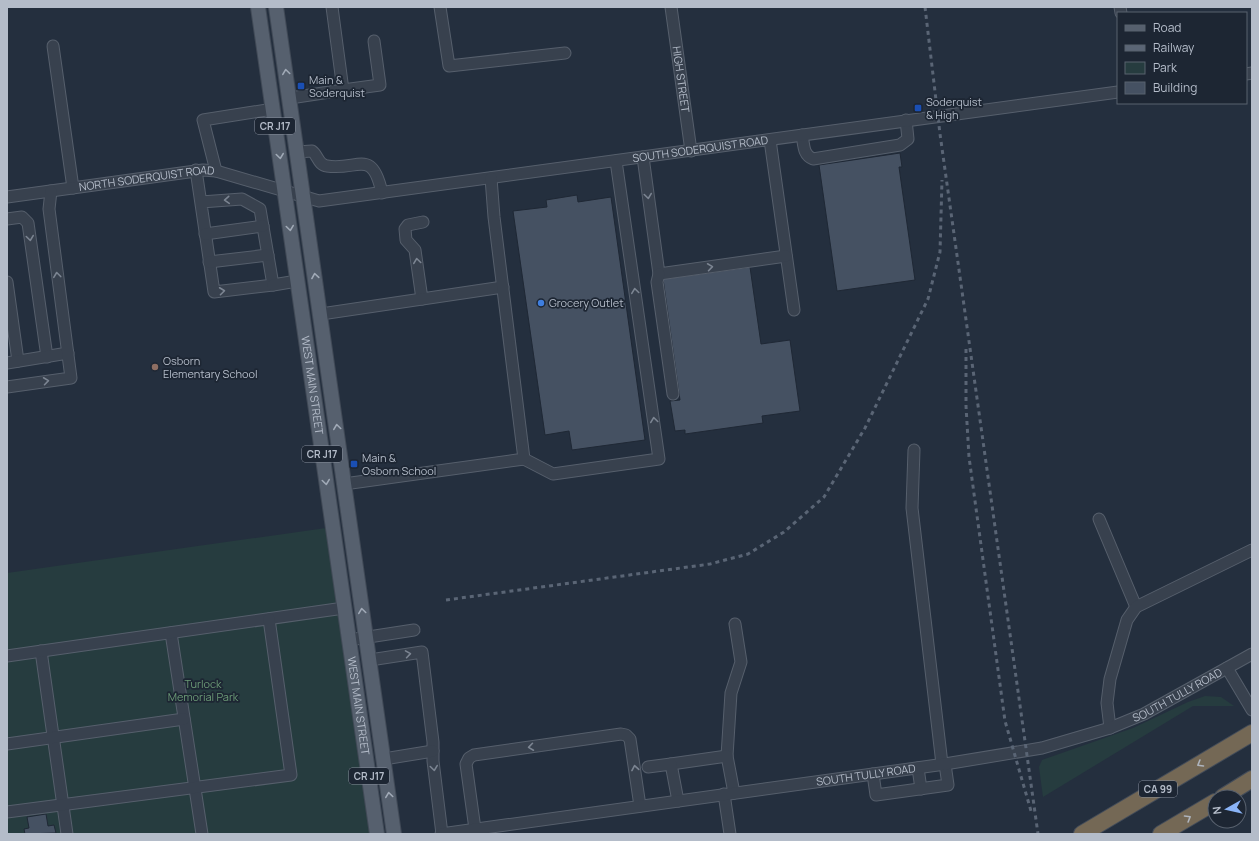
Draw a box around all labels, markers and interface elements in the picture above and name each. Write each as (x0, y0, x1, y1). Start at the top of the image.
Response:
legend (1117, 12, 1247, 104)
text: Road (1153, 19, 1181, 36)
text: Railway (1153, 39, 1195, 56)
street label: HIGH STREET (669, 45, 694, 114)
text: Park (1153, 59, 1178, 76)
one-way arrow (282, 69, 291, 75)
place label: Main & Soderquist (309, 72, 365, 100)
text: Building (1153, 79, 1197, 96)
marker: Main & Soderquist (296, 81, 306, 91)
place label: Soderquist & High (926, 94, 982, 122)
marker: Soderquist & High (913, 103, 923, 113)
road number: CR J17 (255, 118, 295, 134)
street label: SOUTH SODERQUIST ROAD (631, 132, 769, 165)
one-way arrow (275, 153, 284, 159)
street label: NORTH SODERQUIST ROAD (78, 162, 215, 194)
one-way arrow (643, 193, 652, 199)
one-way arrow (224, 196, 230, 205)
one-way arrow (285, 225, 294, 231)
one-way arrow (25, 235, 34, 241)
one-way arrow (413, 258, 422, 264)
one-way arrow (707, 262, 713, 271)
one-way arrow (53, 271, 62, 278)
one-way arrow (311, 272, 320, 279)
one-way arrow (219, 287, 225, 296)
one-way arrow (631, 288, 640, 294)
place label: Grocery Outlet (549, 295, 624, 310)
marker: Grocery Outlet (536, 298, 546, 308)
street label: WEST MAIN STREET (298, 335, 327, 436)
place label: Osborn Elementary School (163, 353, 258, 381)
marker: Osborn Elementary School (150, 362, 160, 372)
one-way arrow (43, 377, 49, 386)
one-way arrow (650, 417, 659, 423)
one-way arrow (332, 424, 341, 430)
road number: CR J17 (302, 446, 342, 462)
place label: Main & Osborn School (362, 450, 436, 478)
marker: Main & Osborn School (349, 459, 359, 469)
one-way arrow (321, 479, 330, 485)
one-way arrow (358, 608, 367, 614)
one-way arrow (405, 650, 411, 659)
street label: WEST MAIN STREET (345, 655, 374, 756)
street label: SOUTH TULLY ROAD (1130, 664, 1225, 725)
park label: Turlock Memorial Park (168, 676, 239, 704)
one-way arrow (528, 742, 534, 751)
one-way arrow (1197, 759, 1204, 766)
street label: SOUTH TULLY ROAD (815, 760, 916, 789)
one-way arrow (631, 764, 639, 771)
one-way arrow (429, 765, 438, 771)
road number: CR J17 (349, 768, 389, 784)
road number: CA 99 (1139, 781, 1177, 797)
north arrow (1207, 789, 1247, 829)
one-way arrow (384, 792, 393, 798)
text: N (1209, 805, 1225, 815)
one-way arrow (1184, 815, 1191, 822)

